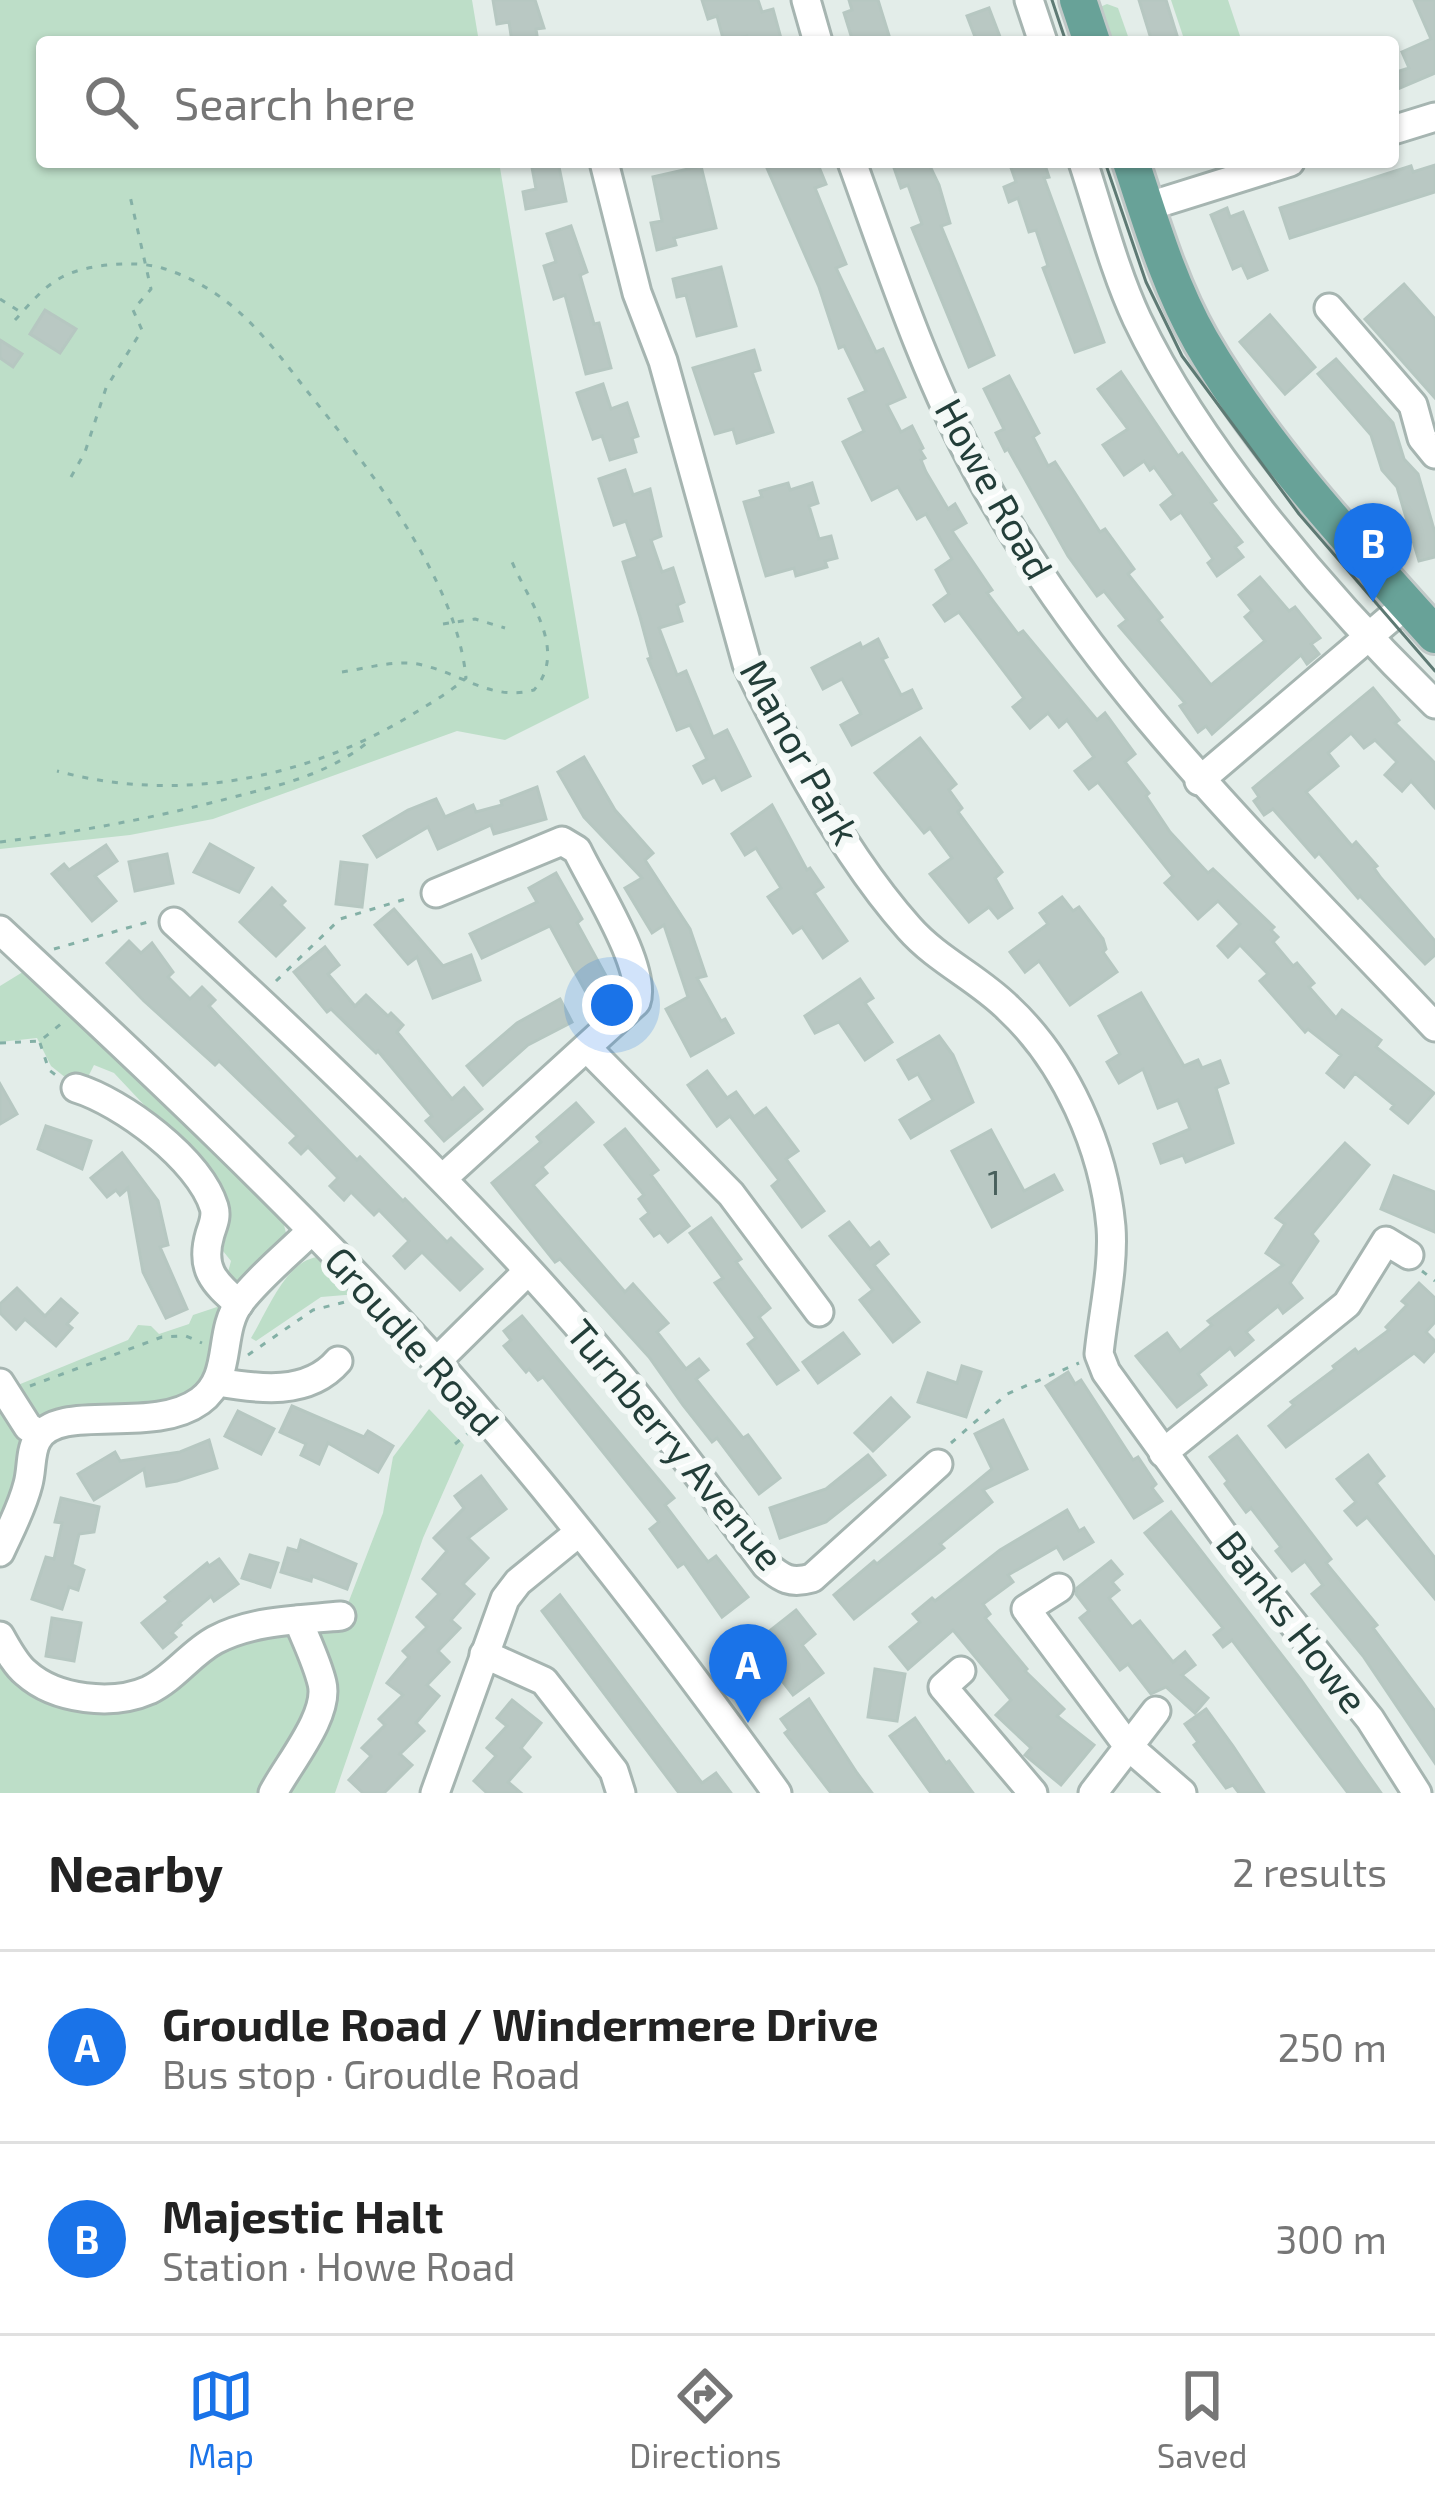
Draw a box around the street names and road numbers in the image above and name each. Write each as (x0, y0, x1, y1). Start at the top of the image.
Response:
street label: Howe Road (926, 390, 1064, 587)
street label: Manor Park (731, 651, 871, 852)
street label: Groudle Road (316, 1236, 510, 1444)
street label: Turnberry Avenue (558, 1309, 795, 1579)
street label: Banks Howe (1208, 1521, 1379, 1721)

